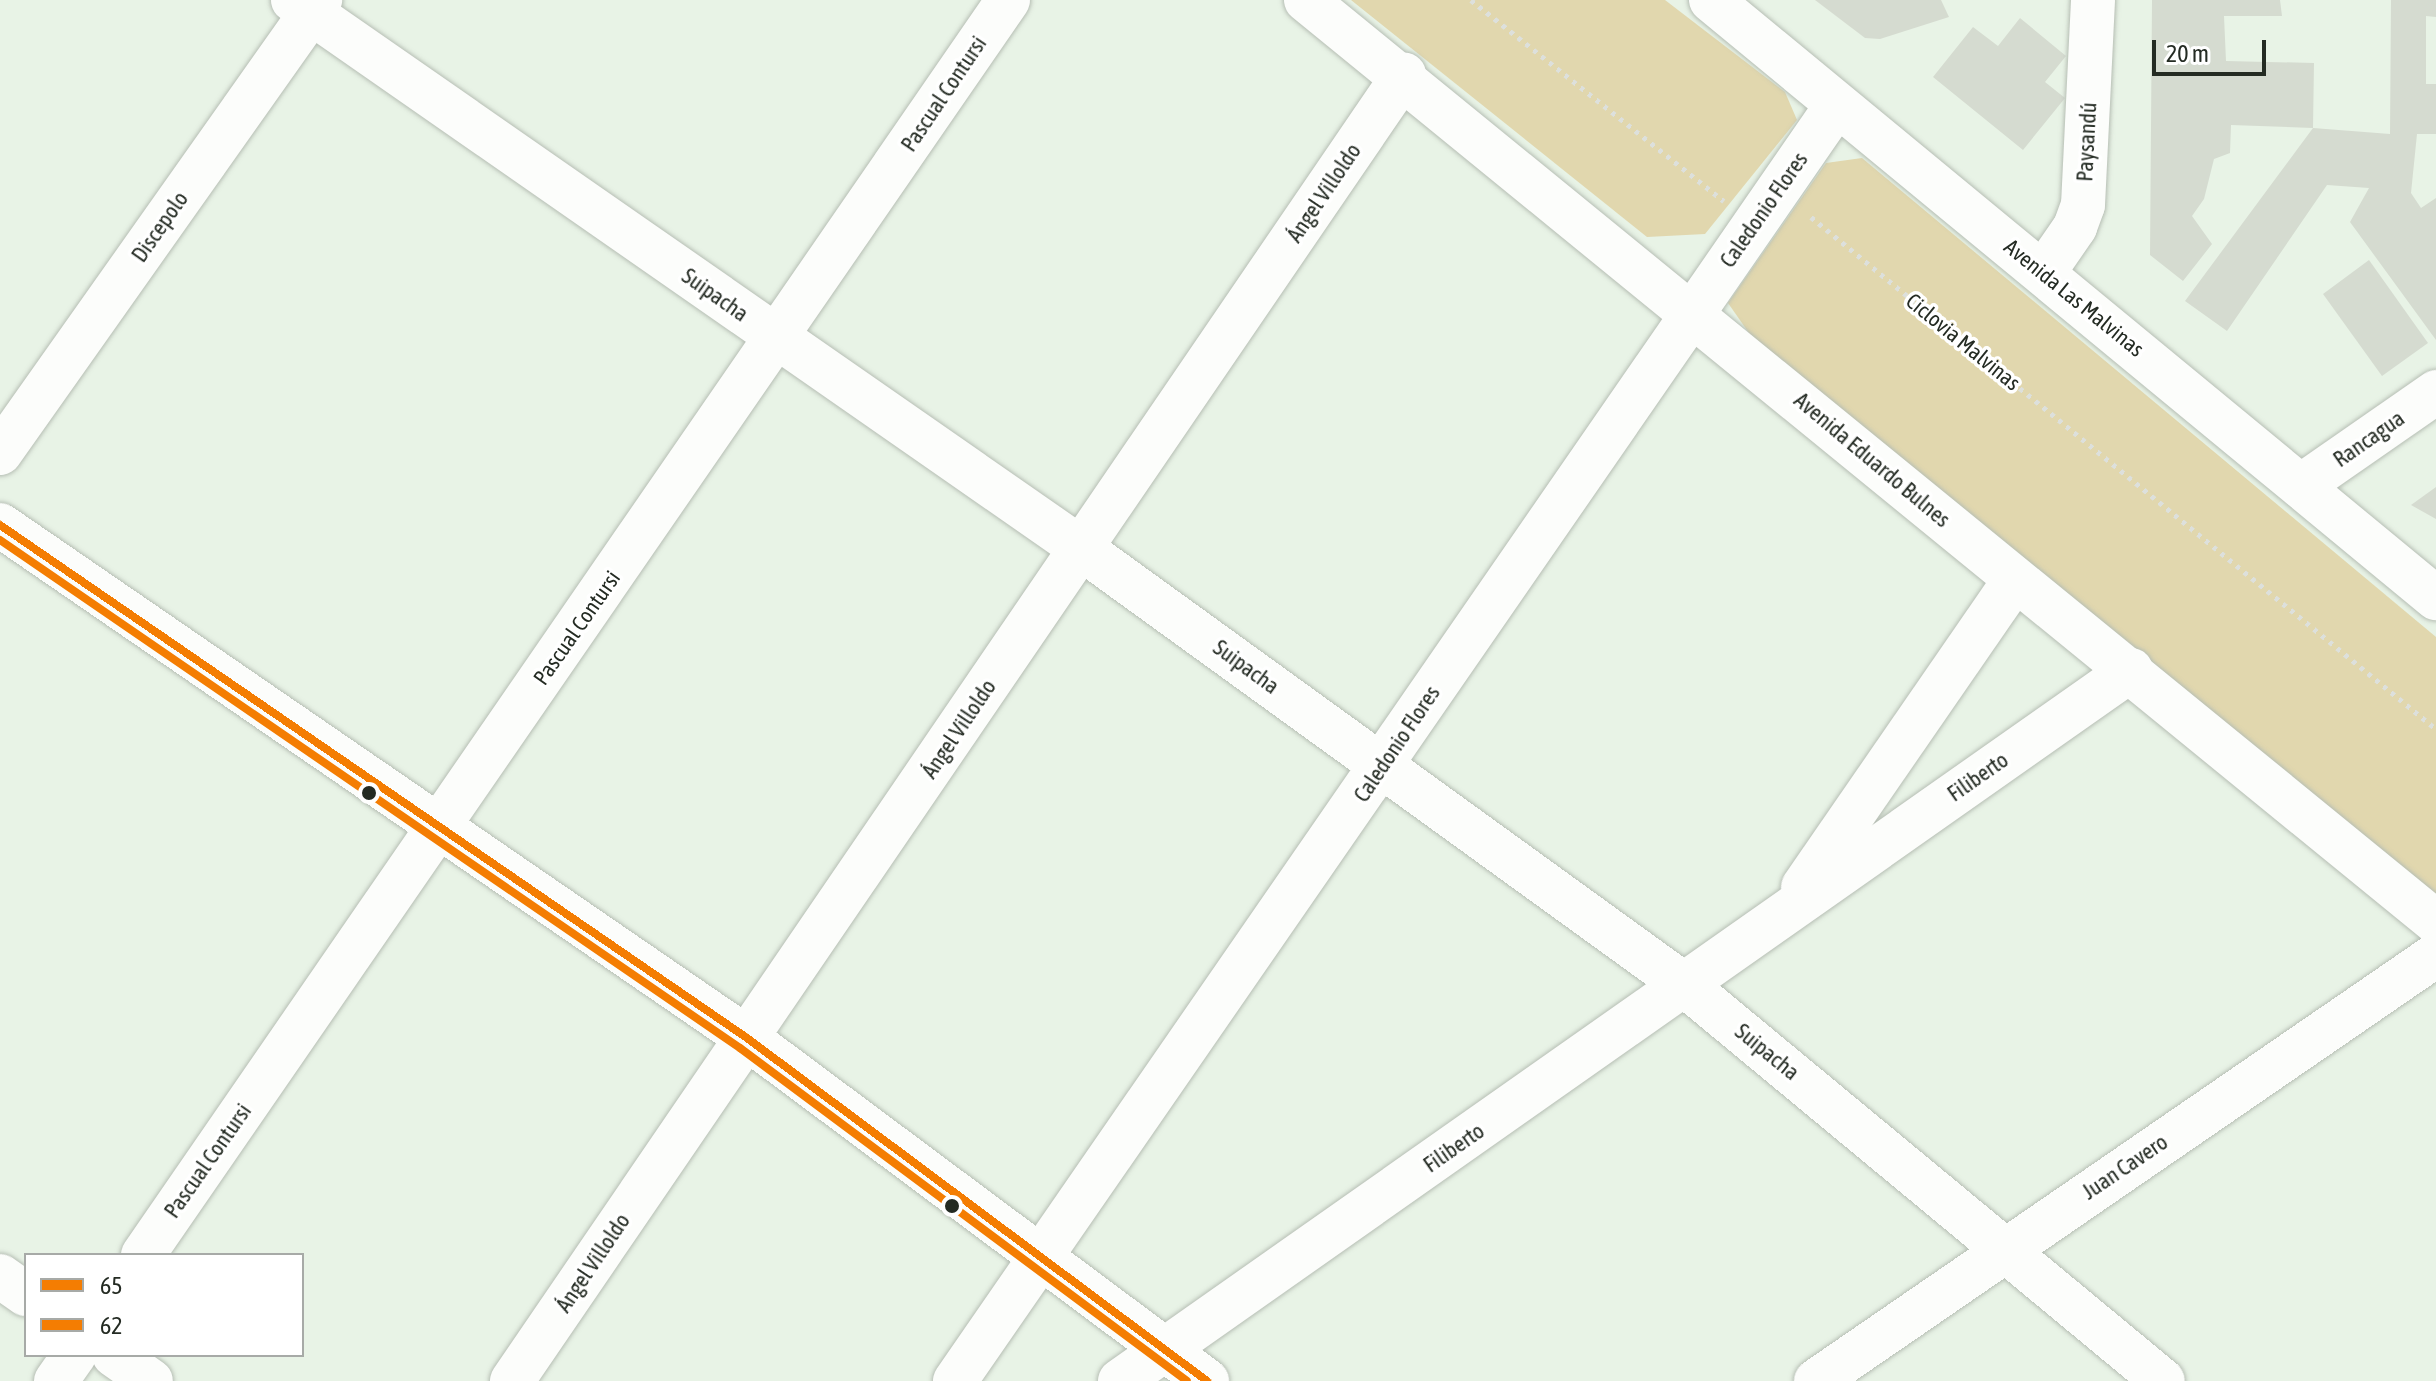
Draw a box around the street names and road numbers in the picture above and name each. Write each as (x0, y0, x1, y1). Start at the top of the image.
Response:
street label: Pascual Contursi (896, 31, 992, 157)
street label: Paysandú (2072, 102, 2102, 182)
street label: Ángel Villoldo (1281, 139, 1367, 247)
street label: Caledonio Flores (1715, 147, 1813, 273)
street label: Discepolo (126, 187, 194, 267)
street label: Avenida Las Malvinas (1999, 234, 2149, 362)
street label: Suipacha (677, 263, 753, 327)
street label: Ciclovia Malvinas (1900, 288, 2026, 396)
street label: Avenida Eduardo Bulnes (1789, 387, 1955, 533)
street label: Rancagua (2328, 405, 2410, 473)
street label: Pascual Contursi (528, 566, 626, 690)
street label: Suipacha (1208, 634, 1284, 700)
street label: Ángel Villoldo (916, 675, 1002, 783)
street label: Caledonio Flores (1348, 681, 1446, 807)
street label: Filiberto (1943, 747, 2013, 807)
street label: Suipacha (1730, 1018, 1804, 1086)
street label: Pascual Contursi (159, 1099, 257, 1223)
street label: Filiberto (1419, 1118, 1489, 1178)
street label: Juan Cavero (2077, 1129, 2173, 1205)
street label: Ángel Villoldo (550, 1209, 636, 1317)

